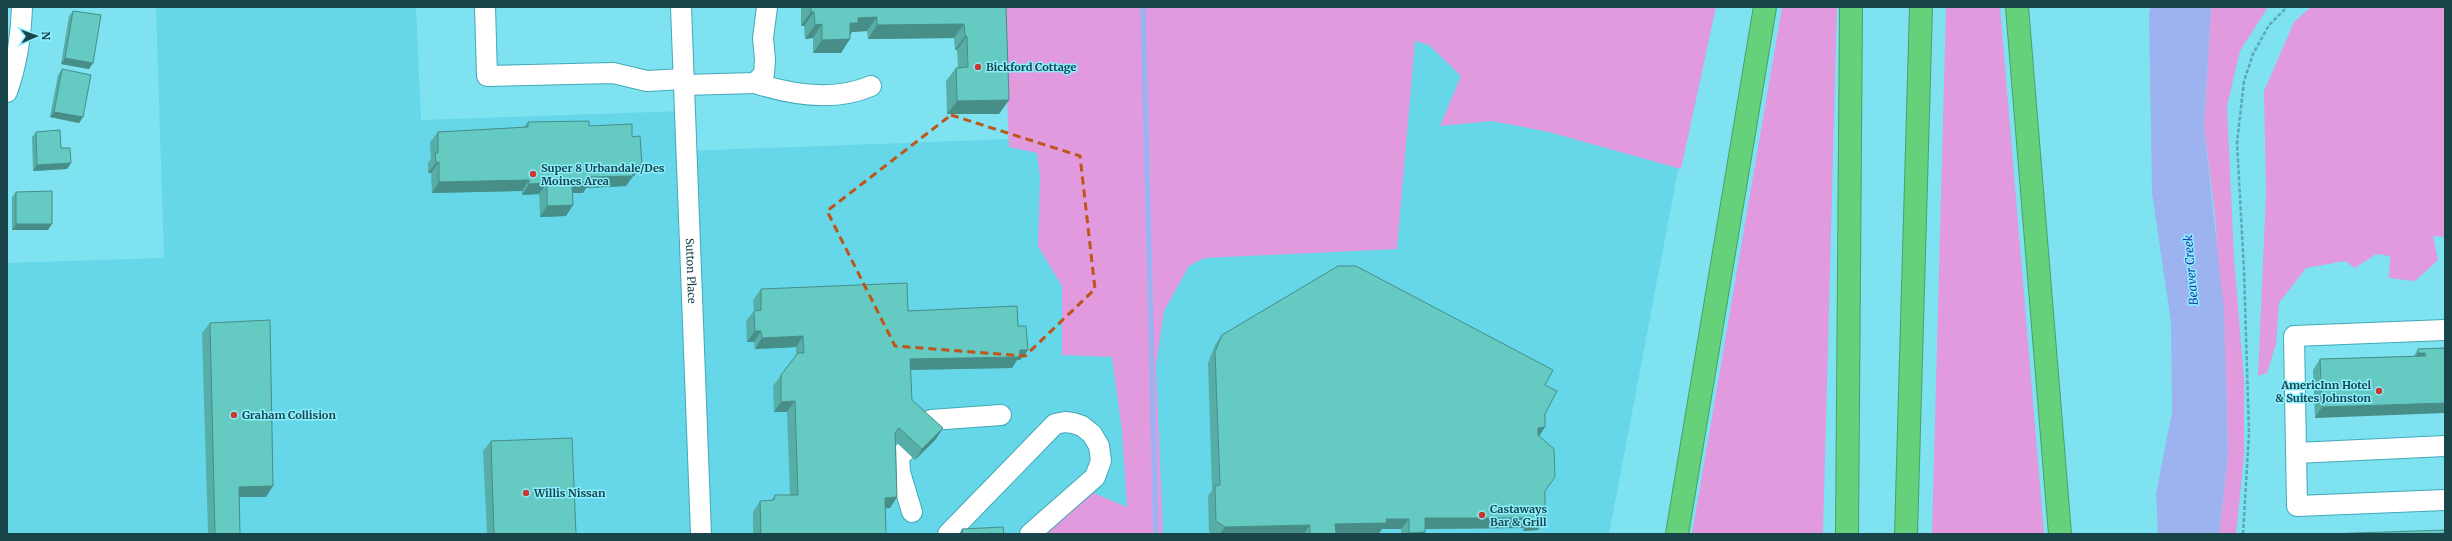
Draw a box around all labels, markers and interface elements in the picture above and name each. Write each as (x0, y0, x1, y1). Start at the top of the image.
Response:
north arrow (16, 16, 56, 56)
text: N (39, 31, 53, 41)
place label: Bickford Cottage (986, 60, 1077, 74)
marker: Bickford Cottage (973, 62, 983, 72)
place label: Super 8 Urbandale/Des Moines Area (541, 161, 665, 188)
marker: Super 8 Urbandale/Des Moines Area (528, 169, 538, 179)
water label: Beaver Creek (2180, 234, 2201, 306)
street label: Sutton Place (683, 238, 699, 304)
place label: AmericInn Hotel & Suites Johnston (2275, 378, 2372, 405)
marker: AmericInn Hotel & Suites Johnston (2374, 386, 2384, 396)
place label: Graham Collision (242, 408, 336, 422)
marker: Graham Collision (229, 410, 239, 420)
place label: Willis Nissan (533, 486, 606, 500)
marker: Willis Nissan (521, 488, 531, 498)
place label: Castaways Bar & Grill (1490, 502, 1547, 529)
marker: Castaways Bar & Grill (1477, 510, 1487, 520)

